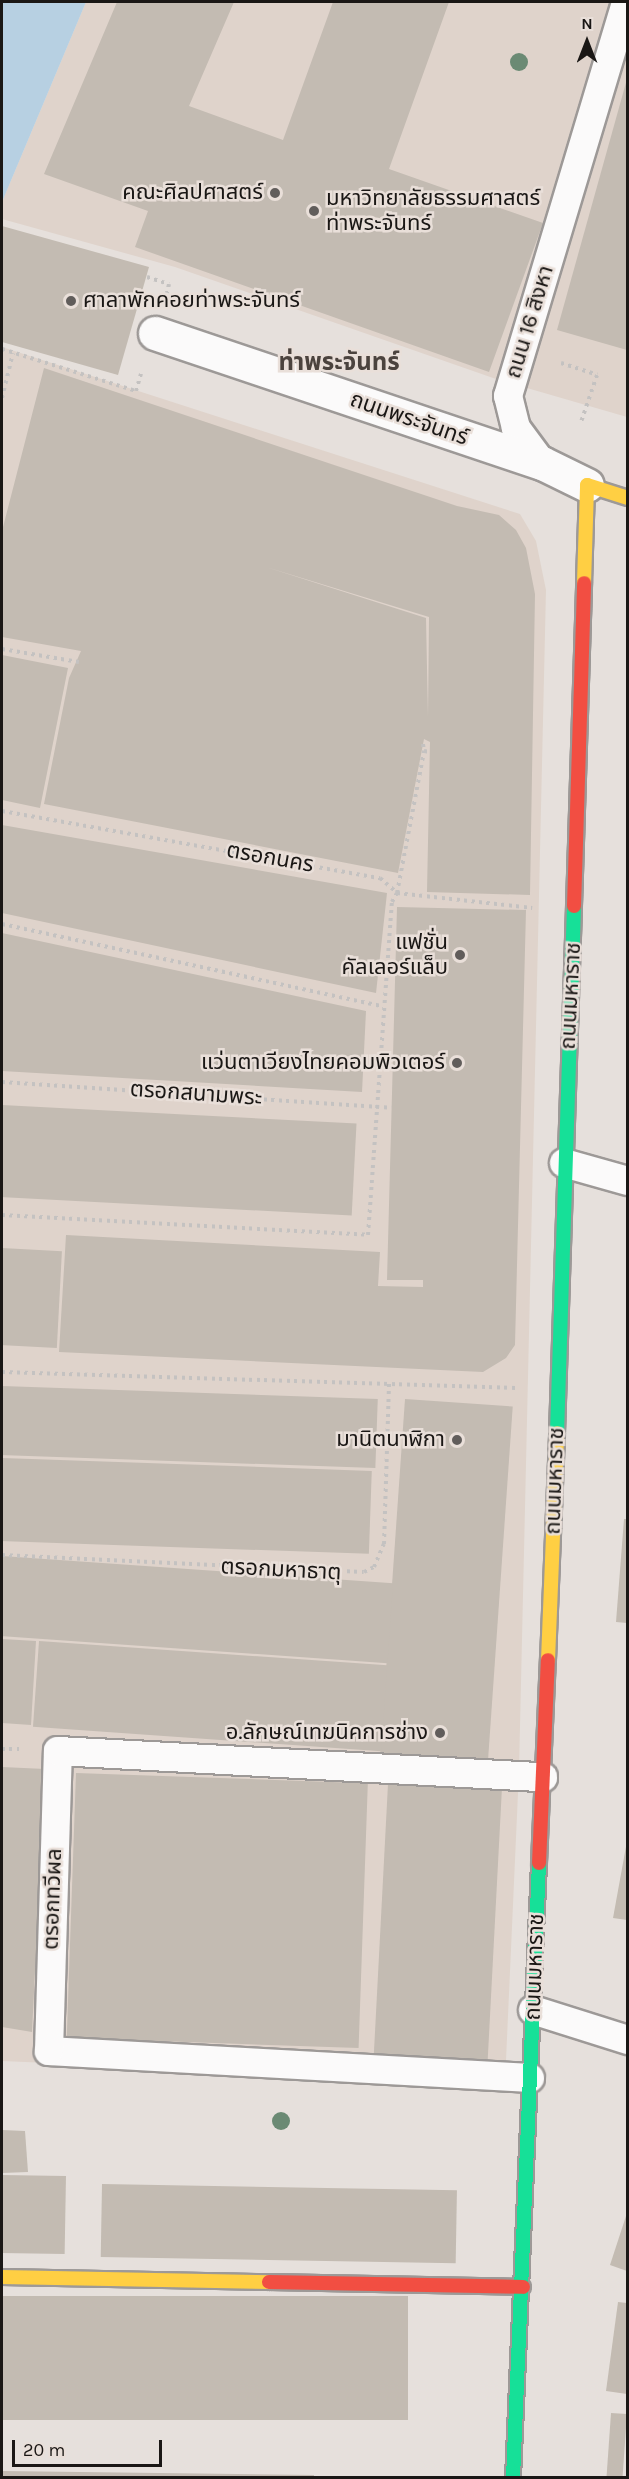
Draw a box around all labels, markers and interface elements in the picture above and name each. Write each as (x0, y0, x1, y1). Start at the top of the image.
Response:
north arrow (557, 12, 617, 72)
text: N (581, 14, 593, 33)
place label: คณะศิลปศาสตร์ (122, 180, 263, 206)
place label: มหาวิทยาลัยธรรมศาสตร์ ท่าพระจันทร์ (326, 185, 540, 236)
marker: คณะศิลปศาสตร์ (268, 186, 282, 200)
marker: มหาวิทยาลัยธรรมศาสตร์ ท่าพระจันทร์ (307, 204, 321, 218)
street label: ถนน 16 สิงหา (500, 262, 560, 382)
place label: ศาลาพักคอยท่าพระจันทร์ (83, 288, 300, 314)
marker: ศาลาพักคอยท่าพระจันทร์ (64, 294, 78, 308)
district label: ท่าพระจันทร์ (278, 349, 400, 377)
street label: ถนนพระจันทร์ (347, 386, 471, 452)
street label: ตรอกนคร (224, 837, 316, 879)
place label: แฟชั่น คัลเลอร์แล็บ (342, 929, 448, 980)
street label: ถนนมหาราช (555, 942, 587, 1050)
marker: แฟชั่น คัลเลอร์แล็บ (453, 948, 467, 962)
place label: แว่นตาเวียงไทยคอมพิวเตอร์ (201, 1050, 445, 1076)
marker: แว่นตาเวียงไทยคอมพิวเตอร์ (450, 1056, 464, 1070)
street label: ตรอกสนามพระ (129, 1076, 263, 1112)
place label: มานิตนาฬิกา (336, 1427, 445, 1453)
street label: ถนนมหาราช (540, 1427, 570, 1535)
marker: มานิตนาฬิกา (450, 1433, 464, 1447)
street label: ตรอกมหาธาตุ (220, 1554, 342, 1586)
place label: อ.ลักษณ์เทฆนิคการช่าง (226, 1720, 428, 1746)
marker: อ.ลักษณ์เทฆนิคการช่าง (433, 1726, 447, 1740)
street label: ตรอกทวีผล (38, 1848, 68, 1950)
street label: ถนนมหาราช (520, 1913, 550, 2021)
scale bar (15, 2428, 165, 2466)
text: 20 m (23, 2439, 65, 2461)

